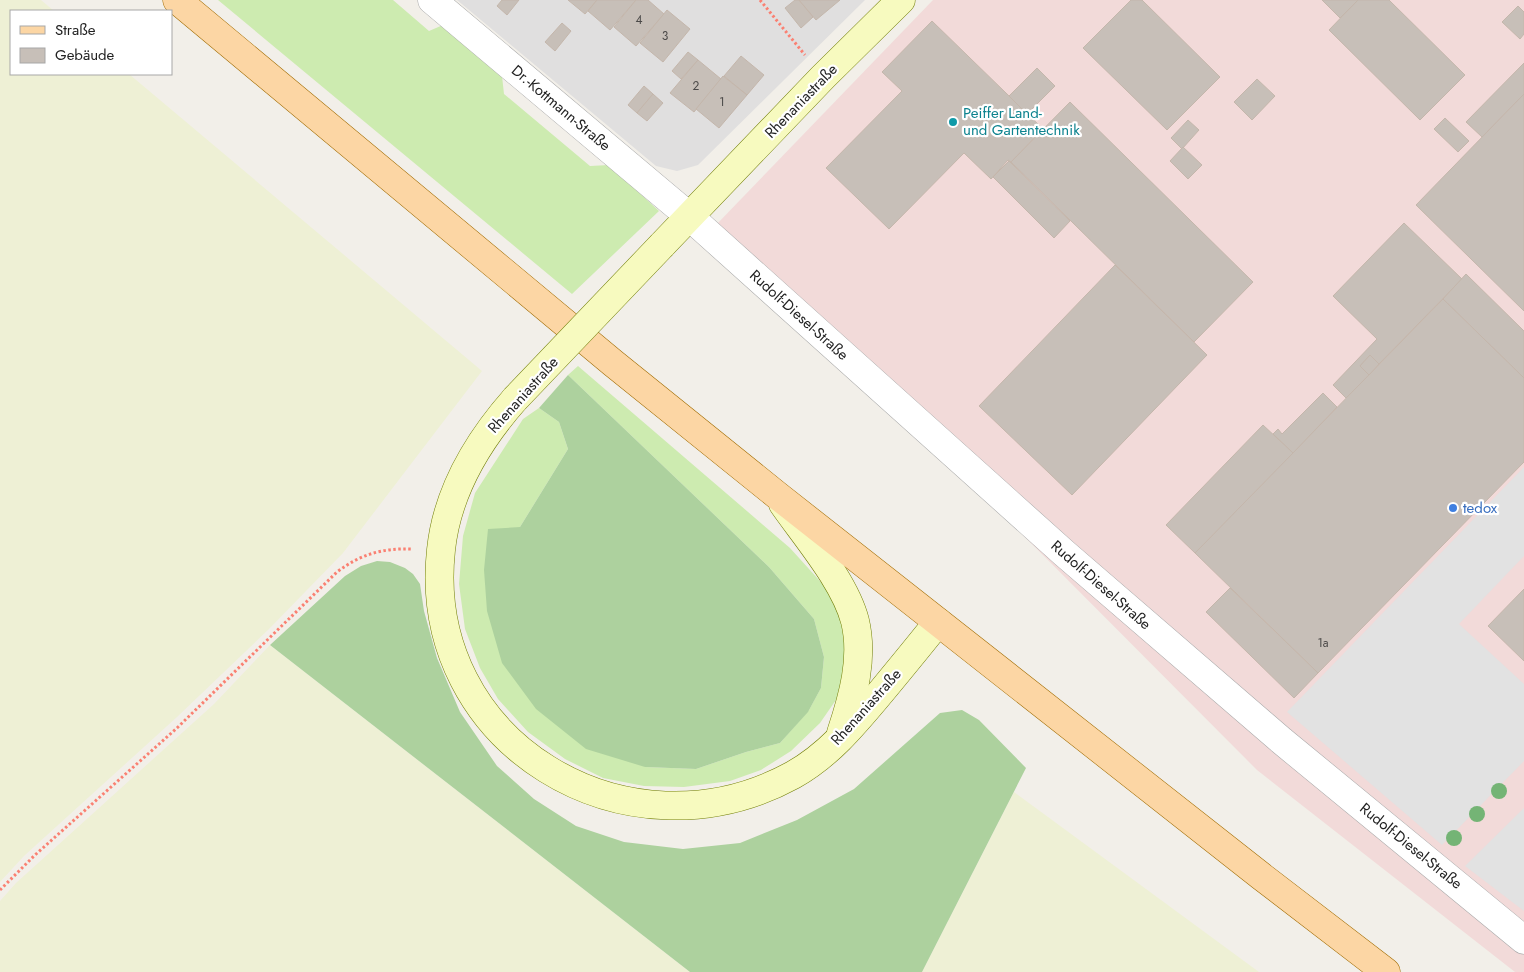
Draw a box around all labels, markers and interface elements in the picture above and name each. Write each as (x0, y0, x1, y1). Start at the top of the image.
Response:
legend (10, 10, 172, 75)
house number: 4 (636, 11, 643, 29)
text: Straße (55, 19, 96, 41)
house number: 3 (662, 27, 669, 45)
text: Gebäude (55, 44, 115, 66)
street label: Rhenaniastraße (760, 59, 843, 143)
street label: Dr.-Kottmann-Straße (507, 60, 616, 156)
house number: 2 (693, 77, 700, 95)
house number: 1 (719, 93, 725, 111)
place label: Peiffer Land- und Gartentechnik (963, 102, 1080, 141)
marker: Peiffer Land- und Gartentechnik (947, 116, 959, 128)
street label: Rudolf-Diesel-Straße (745, 265, 854, 366)
street label: Rhenaniastraße (483, 352, 564, 438)
place label: tedox (1463, 497, 1498, 519)
marker: tedox (1447, 502, 1459, 514)
street label: Rudolf-Diesel-Straße (1046, 535, 1156, 635)
house number: 1a (1317, 634, 1329, 652)
street label: Rhenaniastraße (826, 664, 907, 750)
street label: Rudolf-Diesel-Straße (1355, 798, 1467, 895)

